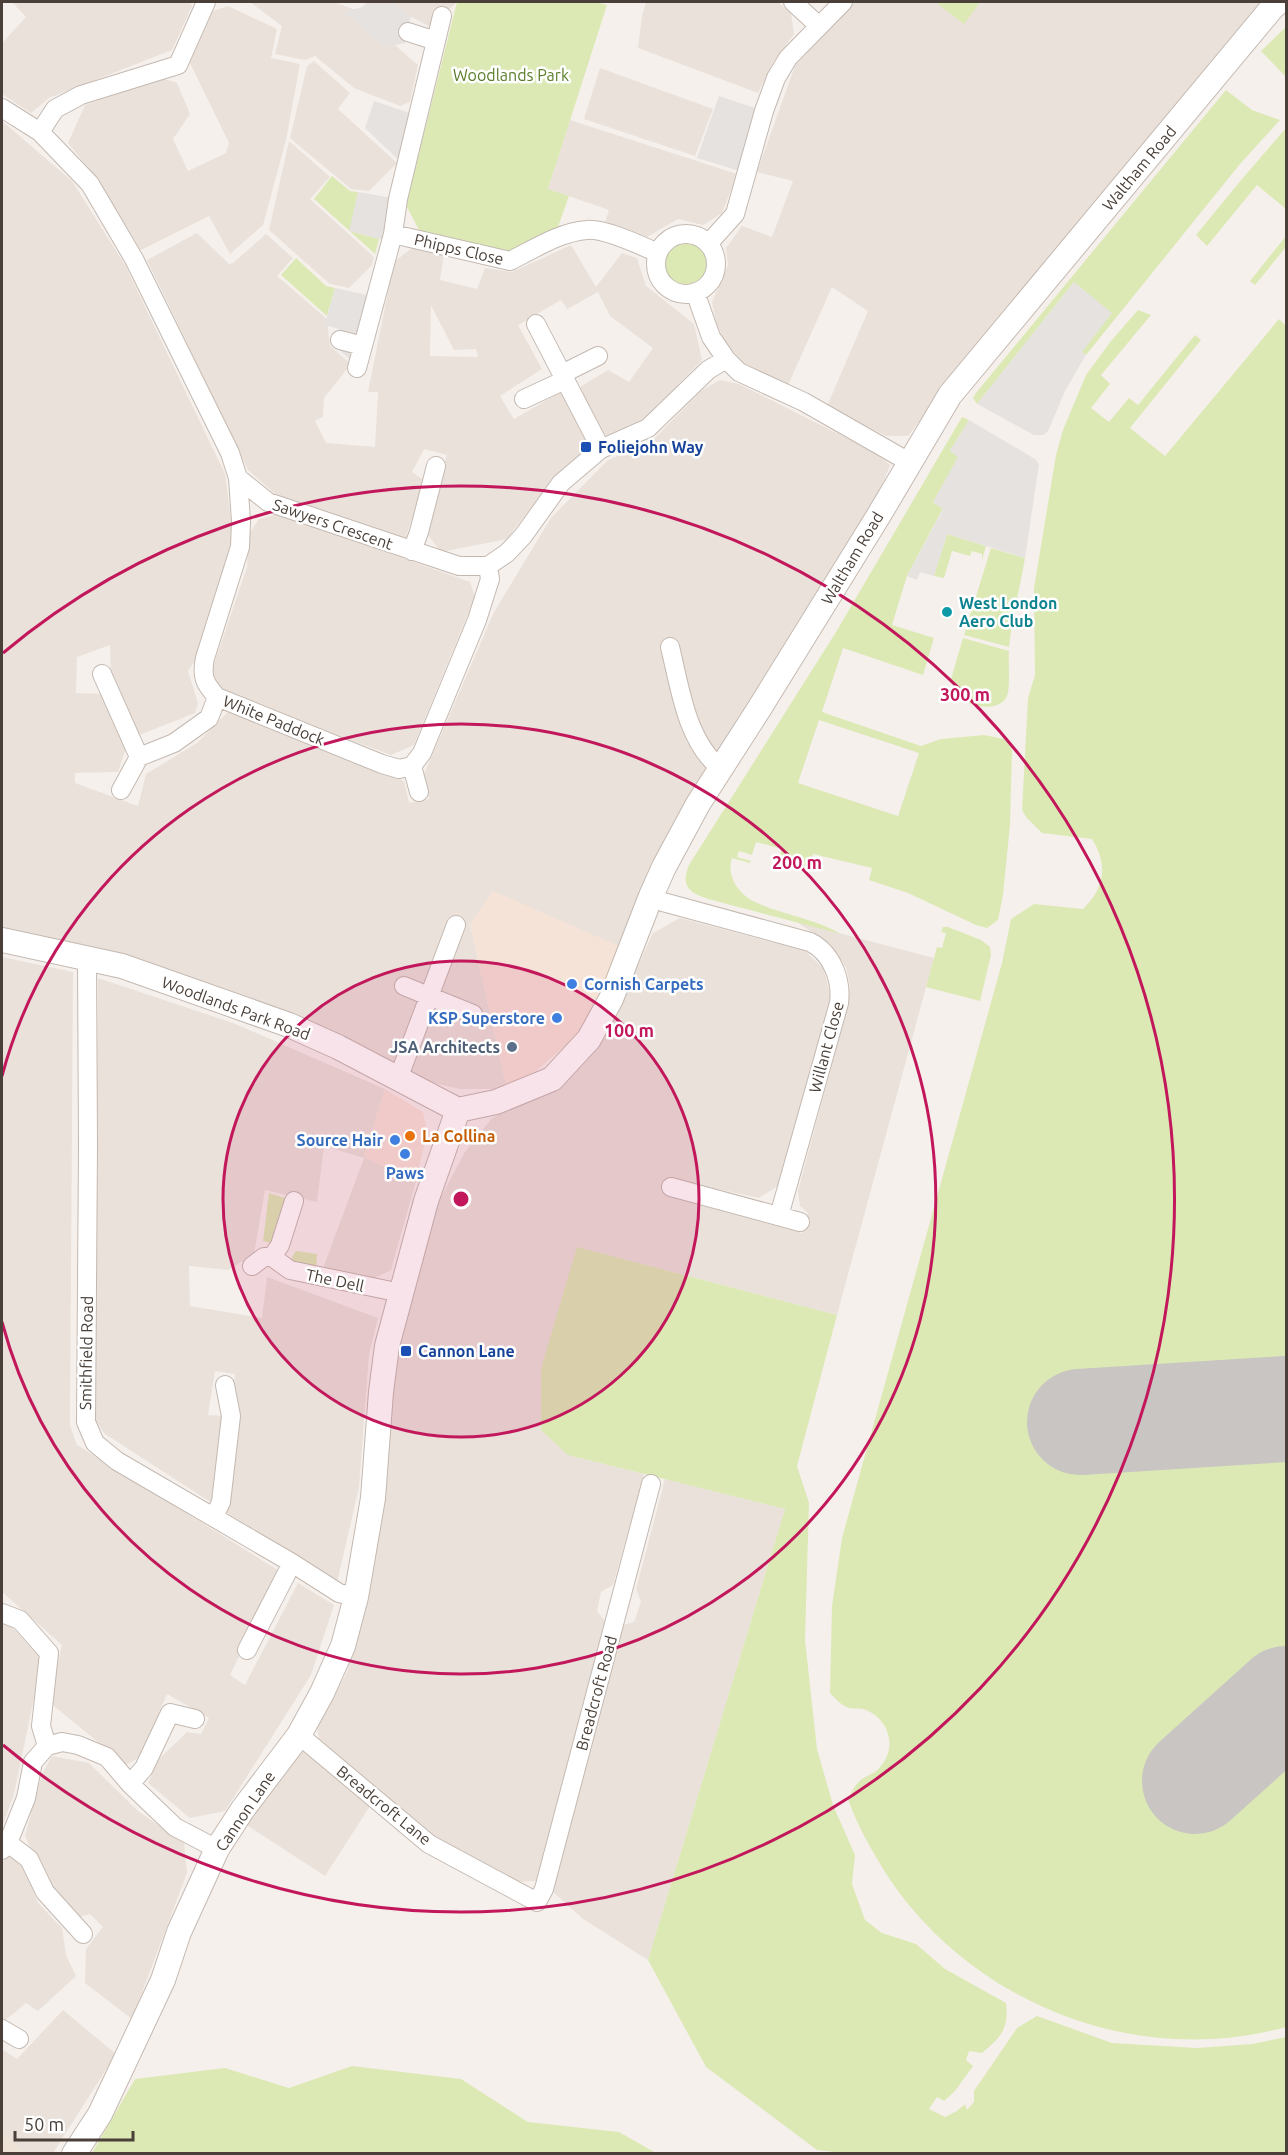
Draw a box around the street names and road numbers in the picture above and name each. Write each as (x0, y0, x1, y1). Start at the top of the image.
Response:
street label: Waltham Road (1098, 122, 1180, 214)
street label: Phipps Close (413, 230, 505, 268)
street label: Sawyers Crescent (271, 495, 396, 553)
street label: Waltham Road (817, 508, 887, 608)
street label: White Paddock (221, 691, 327, 749)
street label: Woodlands Park Road (159, 973, 313, 1043)
street label: Willant Close (805, 999, 847, 1095)
street label: The Dell (304, 1265, 366, 1295)
street label: Smithfield Road (76, 1296, 96, 1410)
street label: Breadcroft Road (572, 1633, 620, 1753)
street label: Breadcroft Lane (333, 1762, 435, 1848)
street label: Cannon Lane (212, 1767, 278, 1855)

